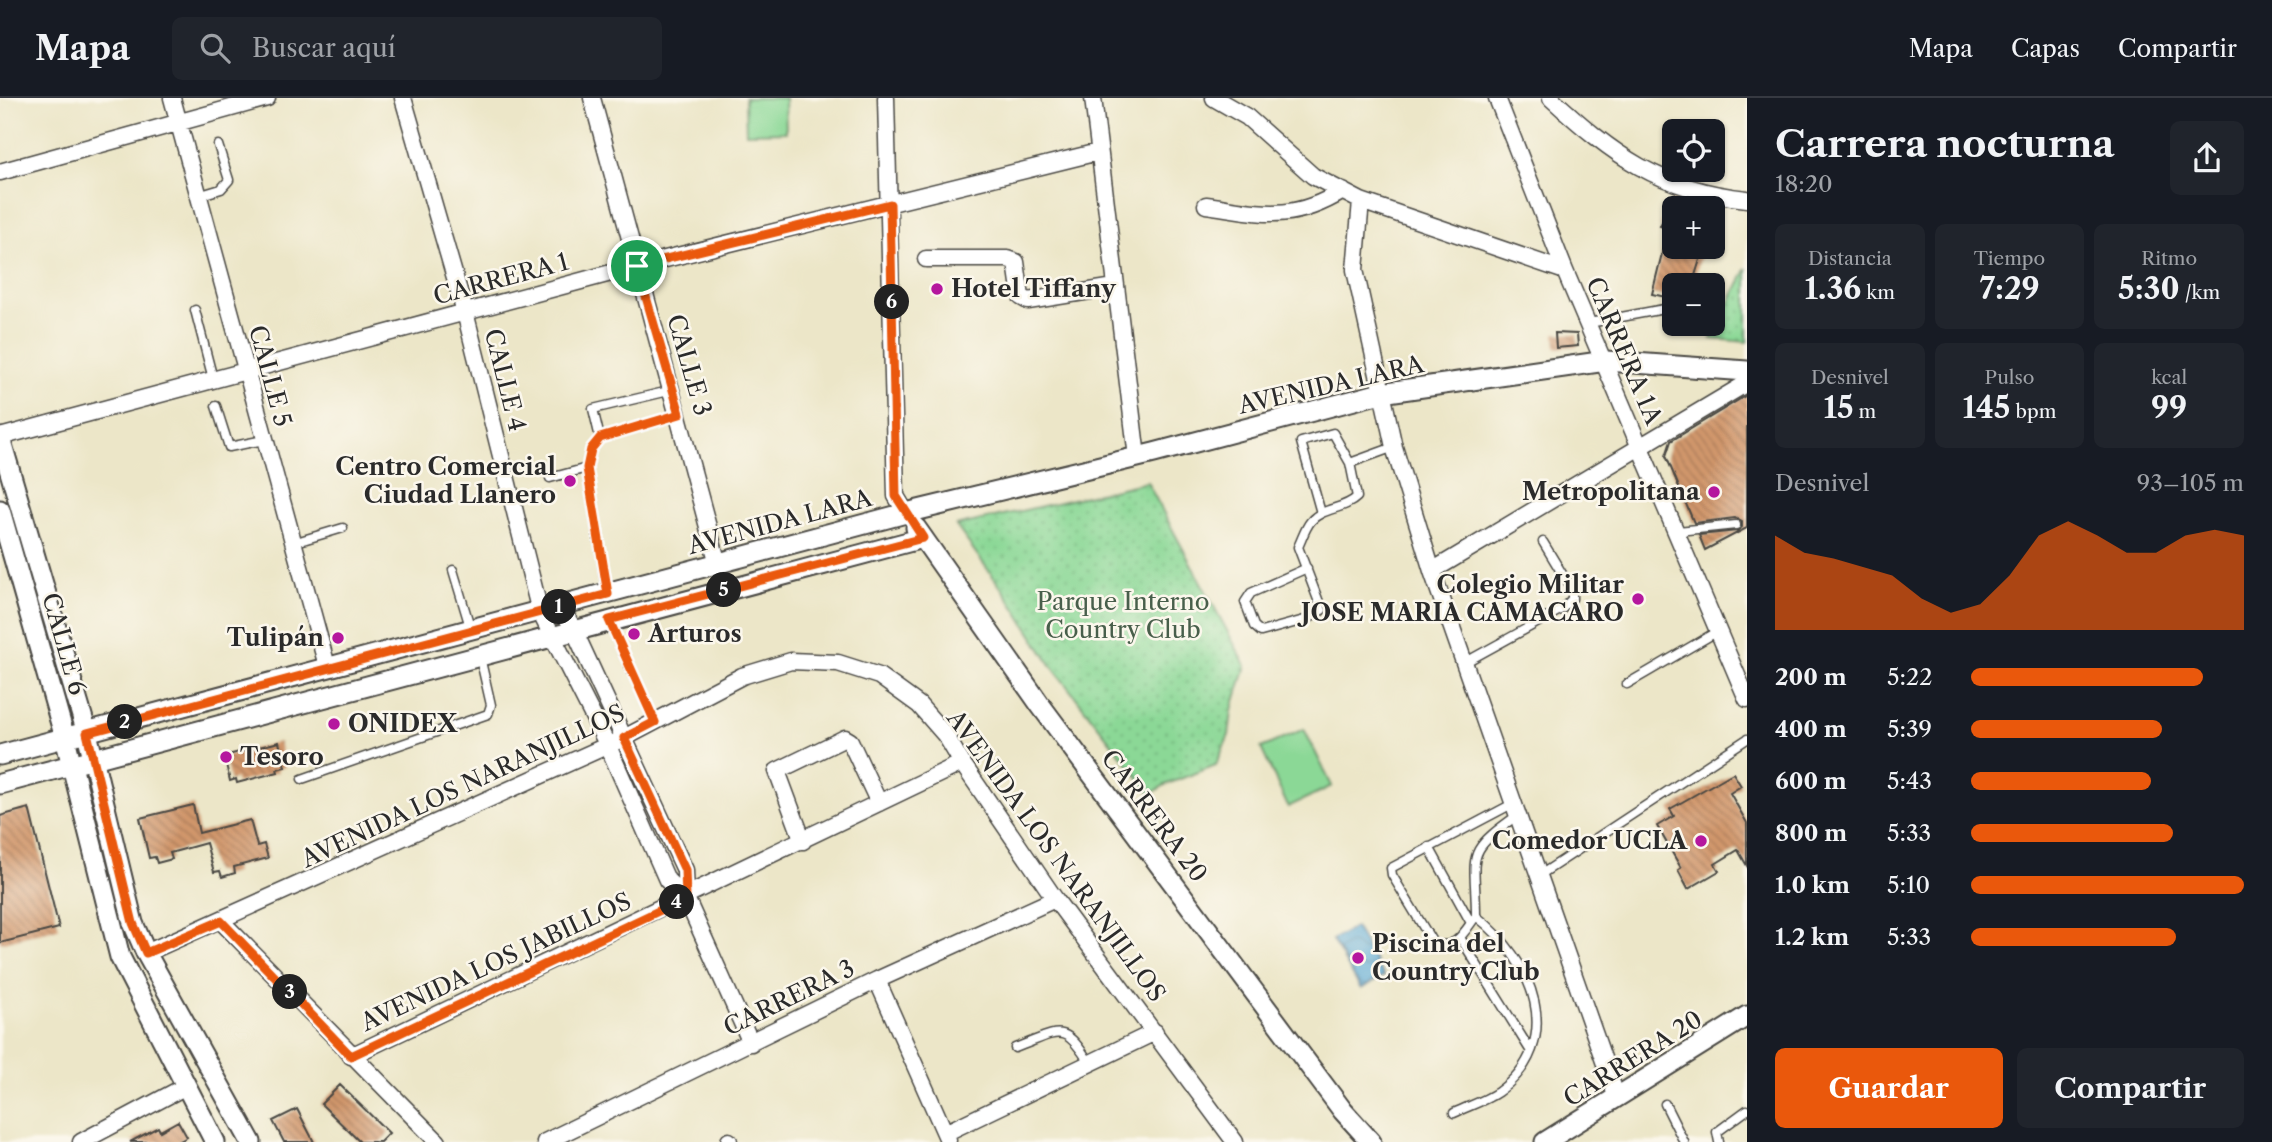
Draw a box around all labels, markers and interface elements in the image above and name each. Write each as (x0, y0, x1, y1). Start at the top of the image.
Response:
search box (172, 17, 662, 80)
text: Mapa (35, 28, 130, 69)
icon: search (196, 29, 234, 67)
text: Buscar aquí (252, 32, 396, 64)
text: Mapa (1909, 34, 1973, 63)
text: Capas (2011, 34, 2080, 63)
text: Compartir (2118, 34, 2237, 63)
map controls (1662, 119, 1725, 336)
button: locate (1662, 119, 1725, 182)
text: Carrera nocturna (1775, 120, 2115, 167)
button: share (2170, 121, 2244, 195)
text: 18:20 (1775, 170, 1833, 198)
button: + (1662, 196, 1725, 259)
pin (607, 236, 667, 296)
street label: CARRERA 1 (430, 247, 572, 310)
icon: arrive (618, 247, 656, 285)
text: Distancia (1808, 247, 1892, 270)
text: Tiempo (1974, 247, 2045, 270)
text: Ritmo (2141, 247, 2197, 270)
text: 1.36 (1805, 270, 1861, 307)
text: 7:29 (1979, 270, 2040, 307)
text: 5:30 (2118, 270, 2180, 307)
street label: CARRERA 1A (1580, 273, 1669, 430)
button: − (1662, 273, 1725, 336)
place label: Hotel Tiffany (951, 274, 1117, 303)
marker: Hotel Tiffany (929, 281, 945, 297)
text: km (1861, 281, 1895, 304)
text: /km (2180, 281, 2220, 304)
pin: 6 (874, 284, 910, 320)
text: 6 (886, 290, 897, 313)
street label: CALLE 3 (661, 311, 718, 419)
street label: CALLE 5 (243, 322, 298, 430)
street label: CALLE 4 (479, 326, 532, 434)
street label: AVENIDA LARA (1234, 349, 1428, 420)
text: Desnivel (1811, 366, 1889, 389)
text: Pulso (1985, 366, 2034, 389)
text: kcal (2151, 366, 2187, 389)
text: 15 (1823, 389, 1853, 426)
text: 145 (1963, 389, 2010, 426)
text: 99 (2151, 389, 2187, 426)
text: m (1853, 400, 1876, 423)
text: bpm (2010, 400, 2056, 423)
place label: Centro Comercial Ciudad Llanero (335, 452, 556, 509)
text: Desnivel (1775, 469, 1869, 497)
text: 93–105 m (2137, 469, 2244, 497)
marker: Centro Comercial Ciudad Llanero (562, 473, 578, 489)
place label: Metropolitana (1522, 477, 1701, 506)
street label: AVENIDA LARA (684, 483, 876, 560)
marker: Metropolitana (1706, 484, 1722, 500)
place label: Colegio Militar JOSE MARIA CAMACARO (1297, 570, 1624, 627)
pin: 5 (706, 573, 742, 608)
text: 5 (718, 578, 729, 601)
park label: Parque Interno Country Club (1037, 587, 1209, 644)
pin: 1 (542, 589, 576, 624)
street label: CALLE 6 (36, 590, 93, 698)
marker: Colegio Militar JOSE MARIA CAMACARO (1630, 591, 1646, 607)
text: 1 (554, 595, 563, 618)
place label: Arturos (647, 619, 742, 648)
place label: Tulipán (227, 623, 325, 652)
marker: Arturos (626, 626, 642, 642)
marker: Tulipán (330, 630, 346, 646)
text: 200 m (1775, 663, 1847, 691)
text: 5:22 (1887, 663, 1932, 691)
street label: AVENIDA LOS NARANJILLOS (296, 698, 629, 874)
pin: 2 (108, 704, 142, 740)
street label: AVENIDA LOS NARANJILLOS (940, 704, 1172, 1007)
place label: ONIDEX (348, 709, 458, 738)
text: 2 (119, 710, 130, 733)
text: 400 m (1775, 715, 1847, 743)
text: 5:39 (1887, 715, 1932, 743)
marker: ONIDEX (326, 716, 342, 732)
place label: Tesoro (240, 742, 324, 771)
street label: CARRERA 20 (1095, 744, 1213, 887)
marker: Tesoro (218, 749, 234, 765)
text: 600 m (1775, 767, 1847, 795)
text: 5:43 (1887, 767, 1932, 795)
text: 800 m (1775, 819, 1847, 847)
text: 5:33 (1887, 819, 1931, 847)
place label: Comedor UCLA (1492, 826, 1688, 855)
marker: Comedor UCLA (1693, 833, 1709, 849)
text: 1.0 km (1775, 871, 1850, 899)
text: 5:10 (1887, 871, 1930, 899)
pin: 4 (660, 884, 694, 920)
street label: AVENIDA LOS JABILLOS (355, 886, 636, 1037)
text: 4 (671, 890, 682, 913)
text: 1.2 km (1775, 923, 1849, 951)
text: 5:33 (1887, 923, 1931, 951)
place label: Piscina del Country Club (1372, 929, 1540, 986)
marker: Piscina del Country Club (1350, 950, 1366, 966)
street label: CARRERA 3 (719, 953, 859, 1042)
pin: 3 (272, 974, 308, 1010)
text: 3 (284, 980, 295, 1003)
street label: CARRERA 20 (1558, 1004, 1707, 1113)
button: Guardar (1775, 1048, 2003, 1128)
button: Compartir (2017, 1048, 2244, 1128)

